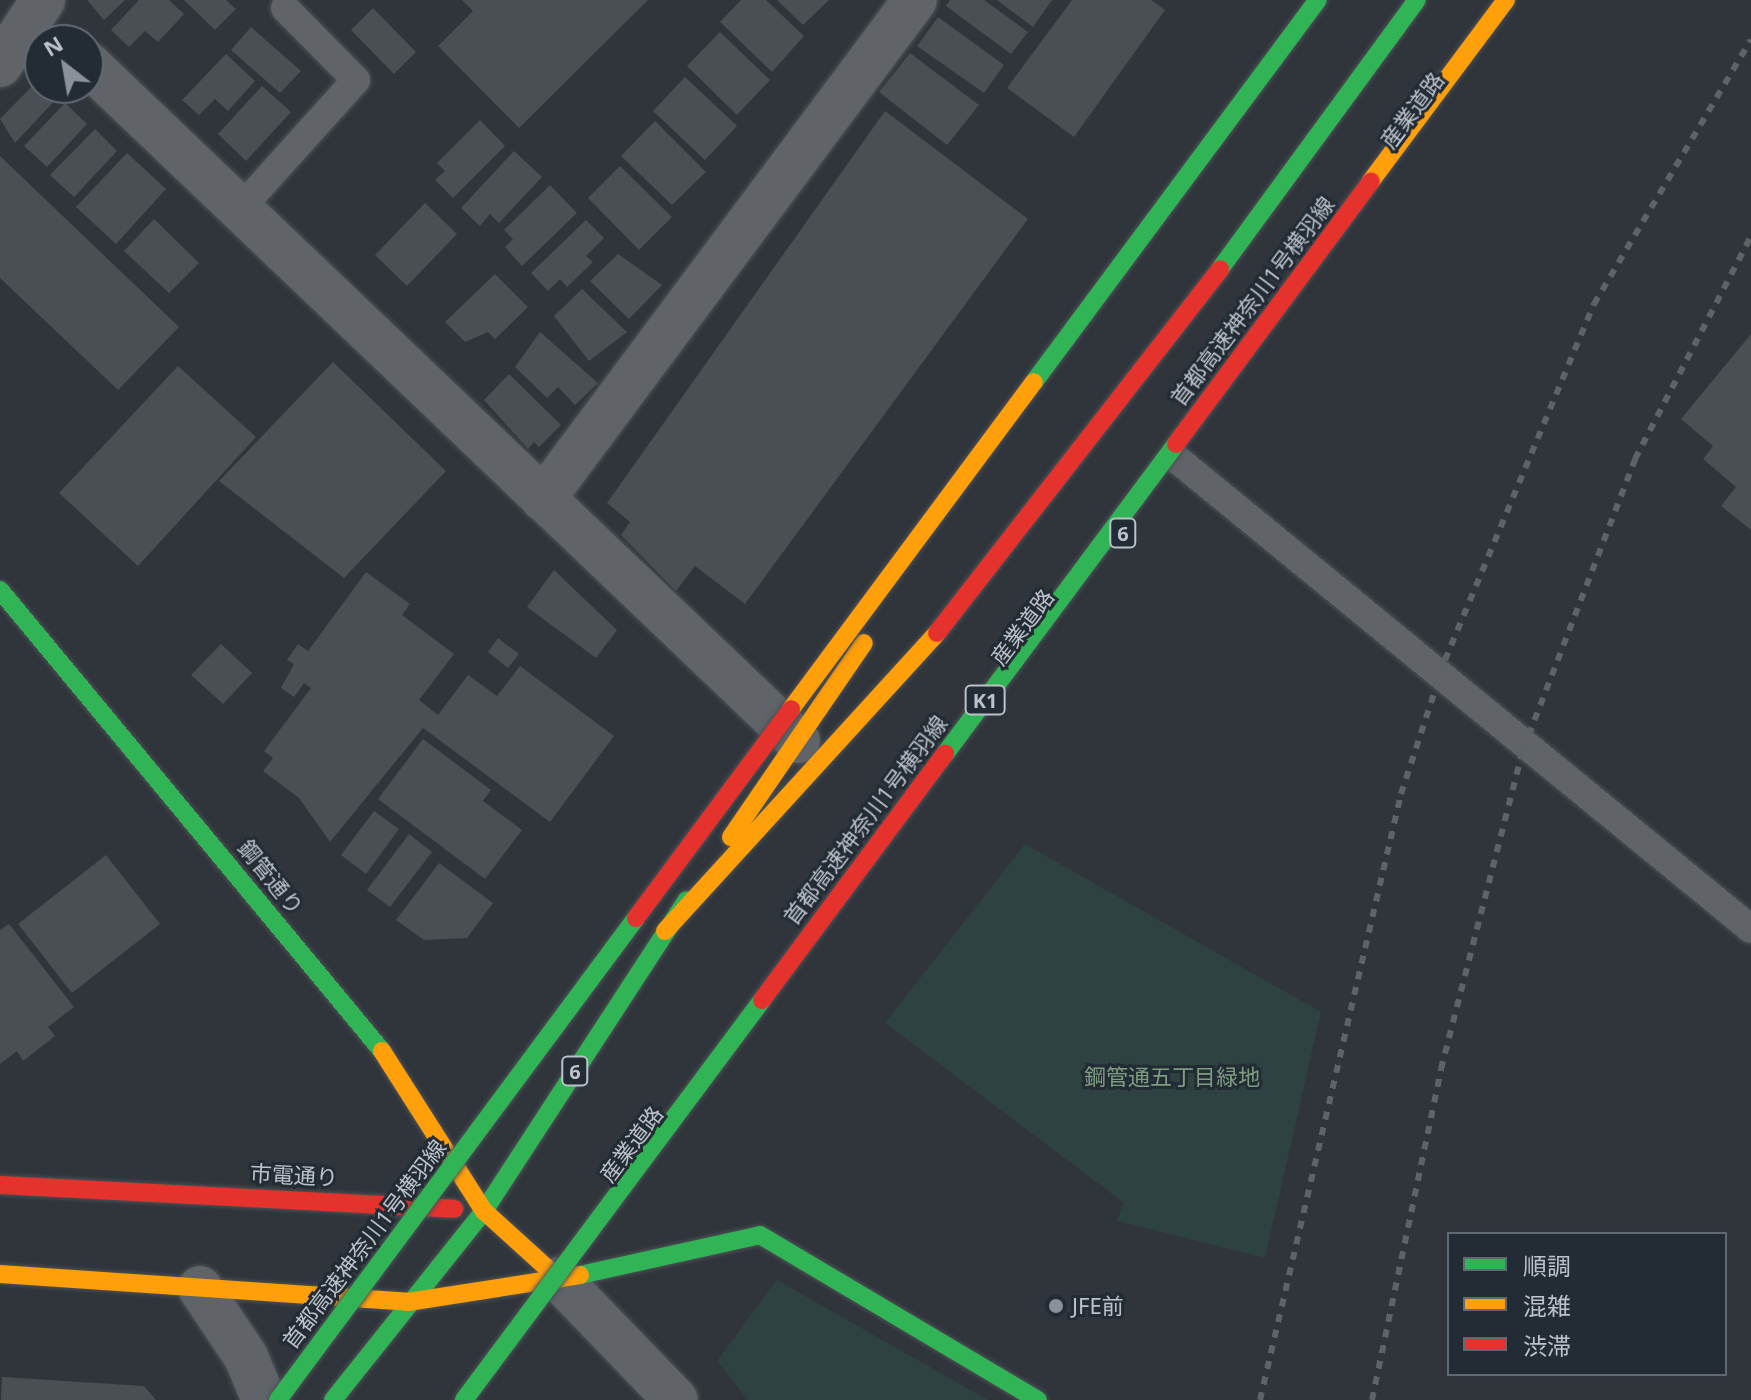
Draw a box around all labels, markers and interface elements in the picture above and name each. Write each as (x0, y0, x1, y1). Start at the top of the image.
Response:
north arrow (24, 24, 104, 104)
text: N (37, 28, 68, 63)
street label: 産業道路 (1375, 67, 1449, 153)
street label: 首都高速神奈川1号横羽線 (1165, 191, 1339, 411)
road number: 6 (1109, 517, 1137, 549)
street label: 産業道路 (985, 584, 1059, 670)
road number: K1 (963, 684, 1007, 716)
street label: 首都高速神奈川1号横羽線 (778, 710, 952, 930)
street label: 鋼管通り (233, 834, 309, 920)
road number: 6 (561, 1055, 589, 1087)
park label: 鋼管通五丁目緑地 (1084, 1064, 1260, 1090)
street label: 産業道路 (594, 1101, 668, 1187)
street label: 首都高速神奈川1号横羽線 (277, 1134, 451, 1354)
street label: 市電通り (249, 1160, 339, 1190)
legend (1447, 1232, 1727, 1376)
text: 順調 (1523, 1249, 1571, 1282)
text: 混雑 (1523, 1289, 1571, 1322)
place label: JFE前 (1072, 1293, 1124, 1319)
marker: JFE前 (1047, 1297, 1065, 1315)
text: 渋滞 (1523, 1329, 1571, 1362)

